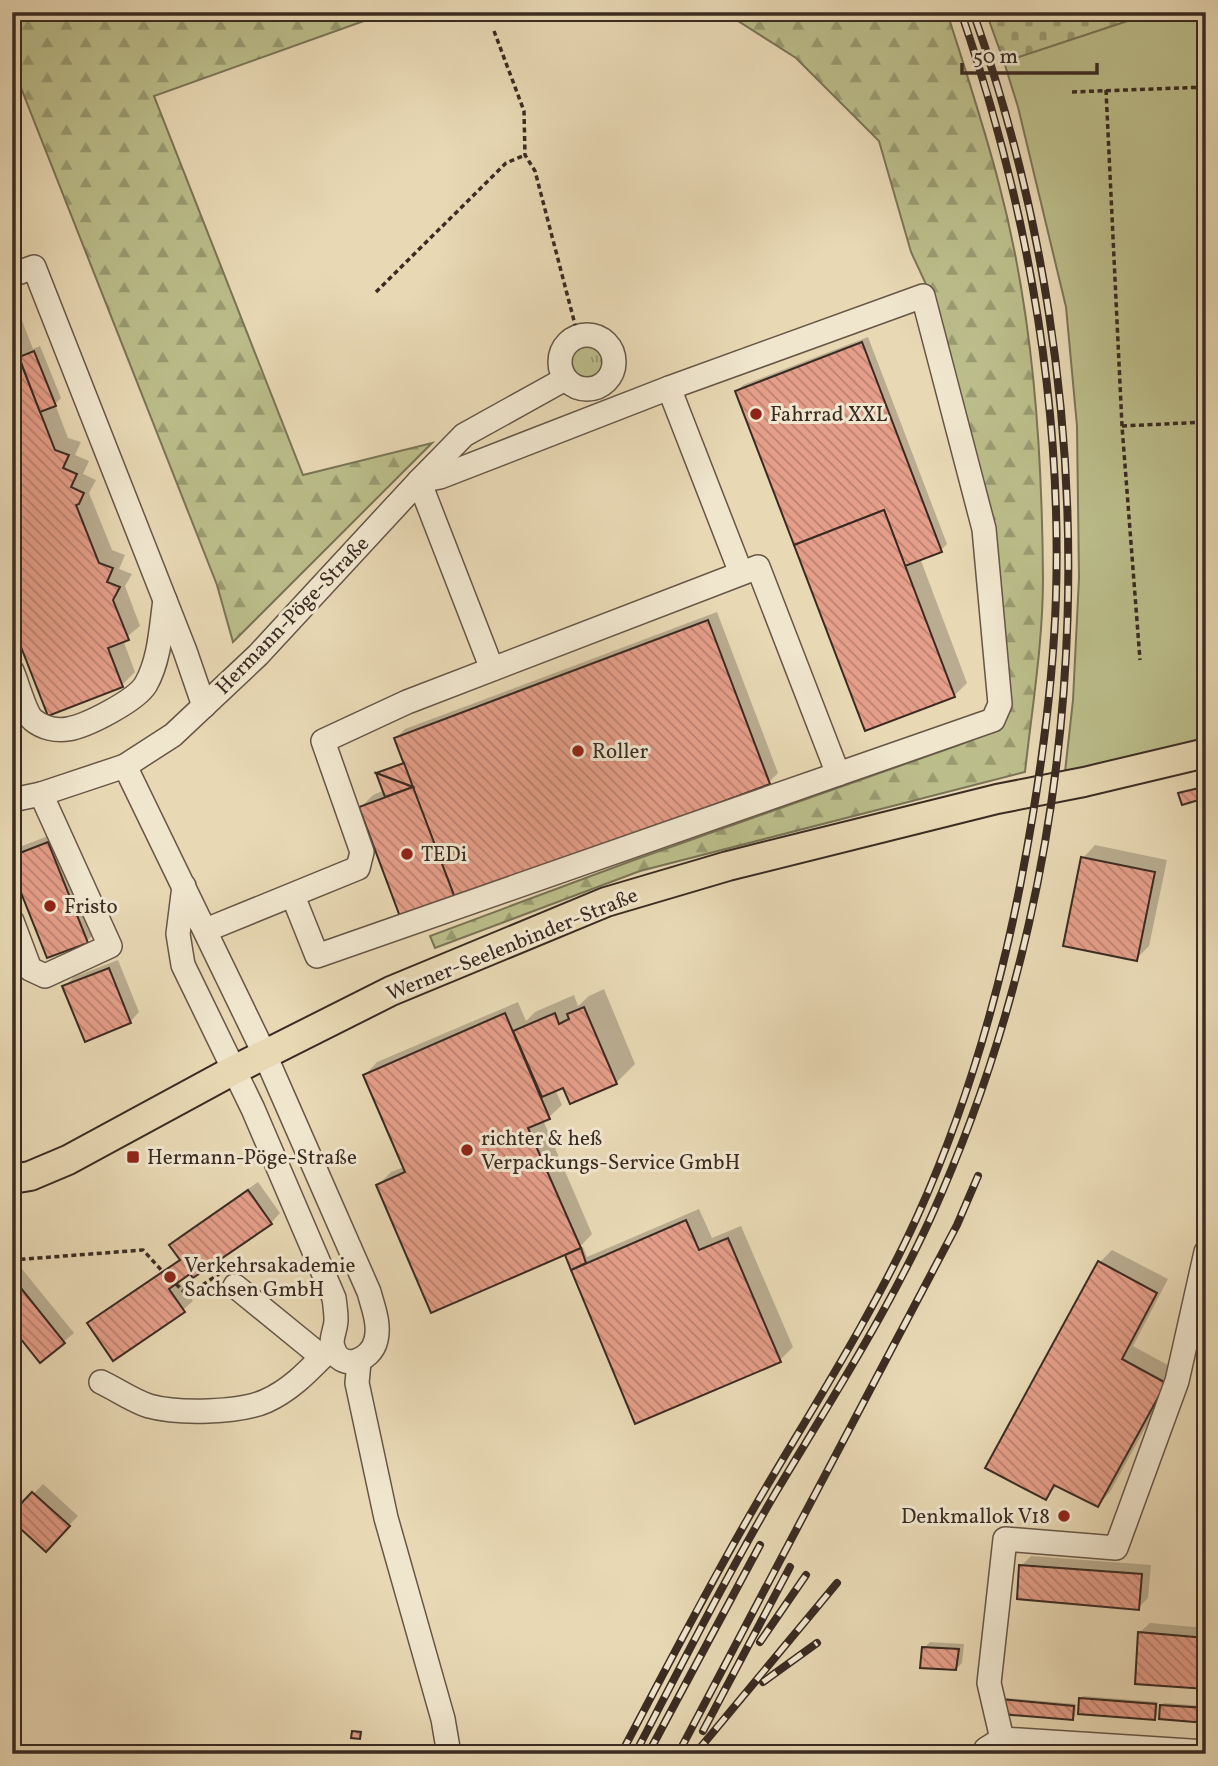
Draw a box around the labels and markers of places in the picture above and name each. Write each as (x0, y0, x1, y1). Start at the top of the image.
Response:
place label: Fahrrad XXL (770, 401, 888, 430)
marker: Fahrrad XXL (748, 406, 764, 422)
place label: Roller (592, 738, 648, 767)
marker: Roller (570, 743, 586, 759)
place label: TEDi (421, 841, 467, 870)
marker: TEDi (399, 846, 415, 862)
place label: Fristo (64, 893, 118, 922)
marker: Fristo (42, 898, 58, 914)
place label: richter & heß Verpackungs-Service GmbH (481, 1125, 740, 1178)
marker: richter & heß Verpackungs-Service GmbH (459, 1142, 475, 1158)
place label: Hermann-Pöge-Straße (147, 1144, 357, 1173)
marker: Hermann-Pöge-Straße (125, 1149, 141, 1165)
place label: Verkehrsakademie Sachsen GmbH (184, 1252, 356, 1305)
marker: Verkehrsakademie Sachsen GmbH (162, 1269, 178, 1285)
place label: Denkmallok V18 (901, 1503, 1050, 1532)
marker: Denkmallok V18 (1056, 1508, 1072, 1524)

